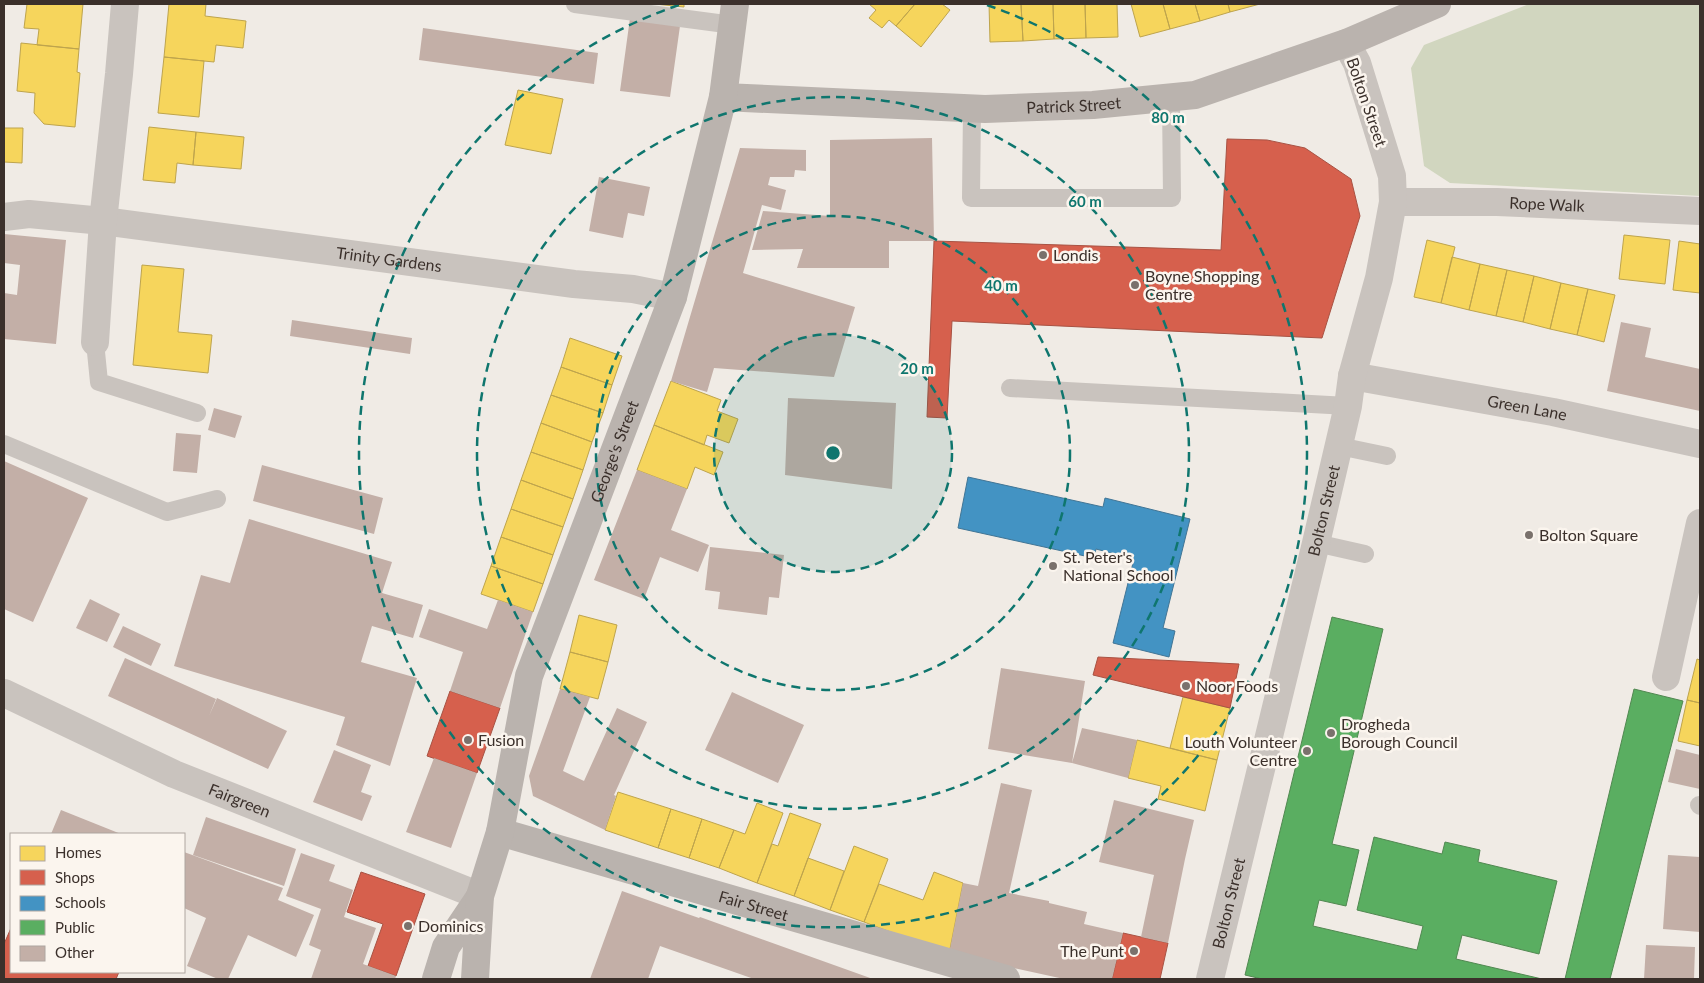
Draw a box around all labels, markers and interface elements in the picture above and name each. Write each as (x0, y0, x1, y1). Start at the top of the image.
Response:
street label: Bolton Street (1343, 55, 1392, 149)
street label: Patrick Street (1026, 92, 1122, 116)
text: 80 m (1151, 108, 1185, 126)
text: 60 m (1068, 192, 1102, 210)
street label: Rope Walk (1509, 193, 1586, 215)
street label: Trinity Gardens (335, 242, 443, 275)
place label: Londis (1053, 245, 1098, 264)
marker: Londis (1037, 249, 1049, 261)
place label: Boyne Shopping Centre (1145, 266, 1259, 303)
text: 40 m (984, 276, 1018, 294)
marker: Boyne Shopping Centre (1129, 279, 1141, 291)
text: 20 m (900, 359, 934, 377)
street label: Green Lane (1486, 390, 1569, 424)
street label: George's Street (586, 397, 642, 505)
centre of rings (824, 444, 842, 462)
street label: Bolton Street (1303, 463, 1343, 558)
place label: Bolton Square (1539, 525, 1638, 544)
marker: Bolton Square (1523, 529, 1535, 541)
place label: St. Peter's National School (1063, 547, 1174, 584)
marker: St. Peter's National School (1047, 560, 1059, 572)
place label: Noor Foods (1196, 676, 1278, 695)
marker: Noor Foods (1180, 680, 1192, 692)
place label: Drogheda Borough Council (1341, 714, 1458, 751)
marker: Drogheda Borough Council (1325, 727, 1337, 739)
place label: Fusion (478, 730, 524, 749)
place label: Louth Volunteer Centre (1185, 732, 1297, 769)
marker: Fusion (462, 734, 474, 746)
marker: Louth Volunteer Centre (1301, 745, 1313, 757)
street label: Fairgreen (206, 779, 274, 821)
legend (10, 833, 185, 973)
text: Homes (55, 843, 101, 861)
street label: Bolton Street (1208, 855, 1248, 951)
text: Shops (55, 868, 95, 886)
street label: Fair Street (717, 886, 791, 924)
text: Schools (55, 893, 106, 911)
place label: Dominics (418, 916, 484, 935)
text: Public (55, 918, 95, 936)
marker: Dominics (402, 920, 414, 932)
place label: The Punt (1060, 941, 1124, 960)
text: Other (55, 943, 95, 961)
marker: The Punt (1128, 945, 1140, 957)

